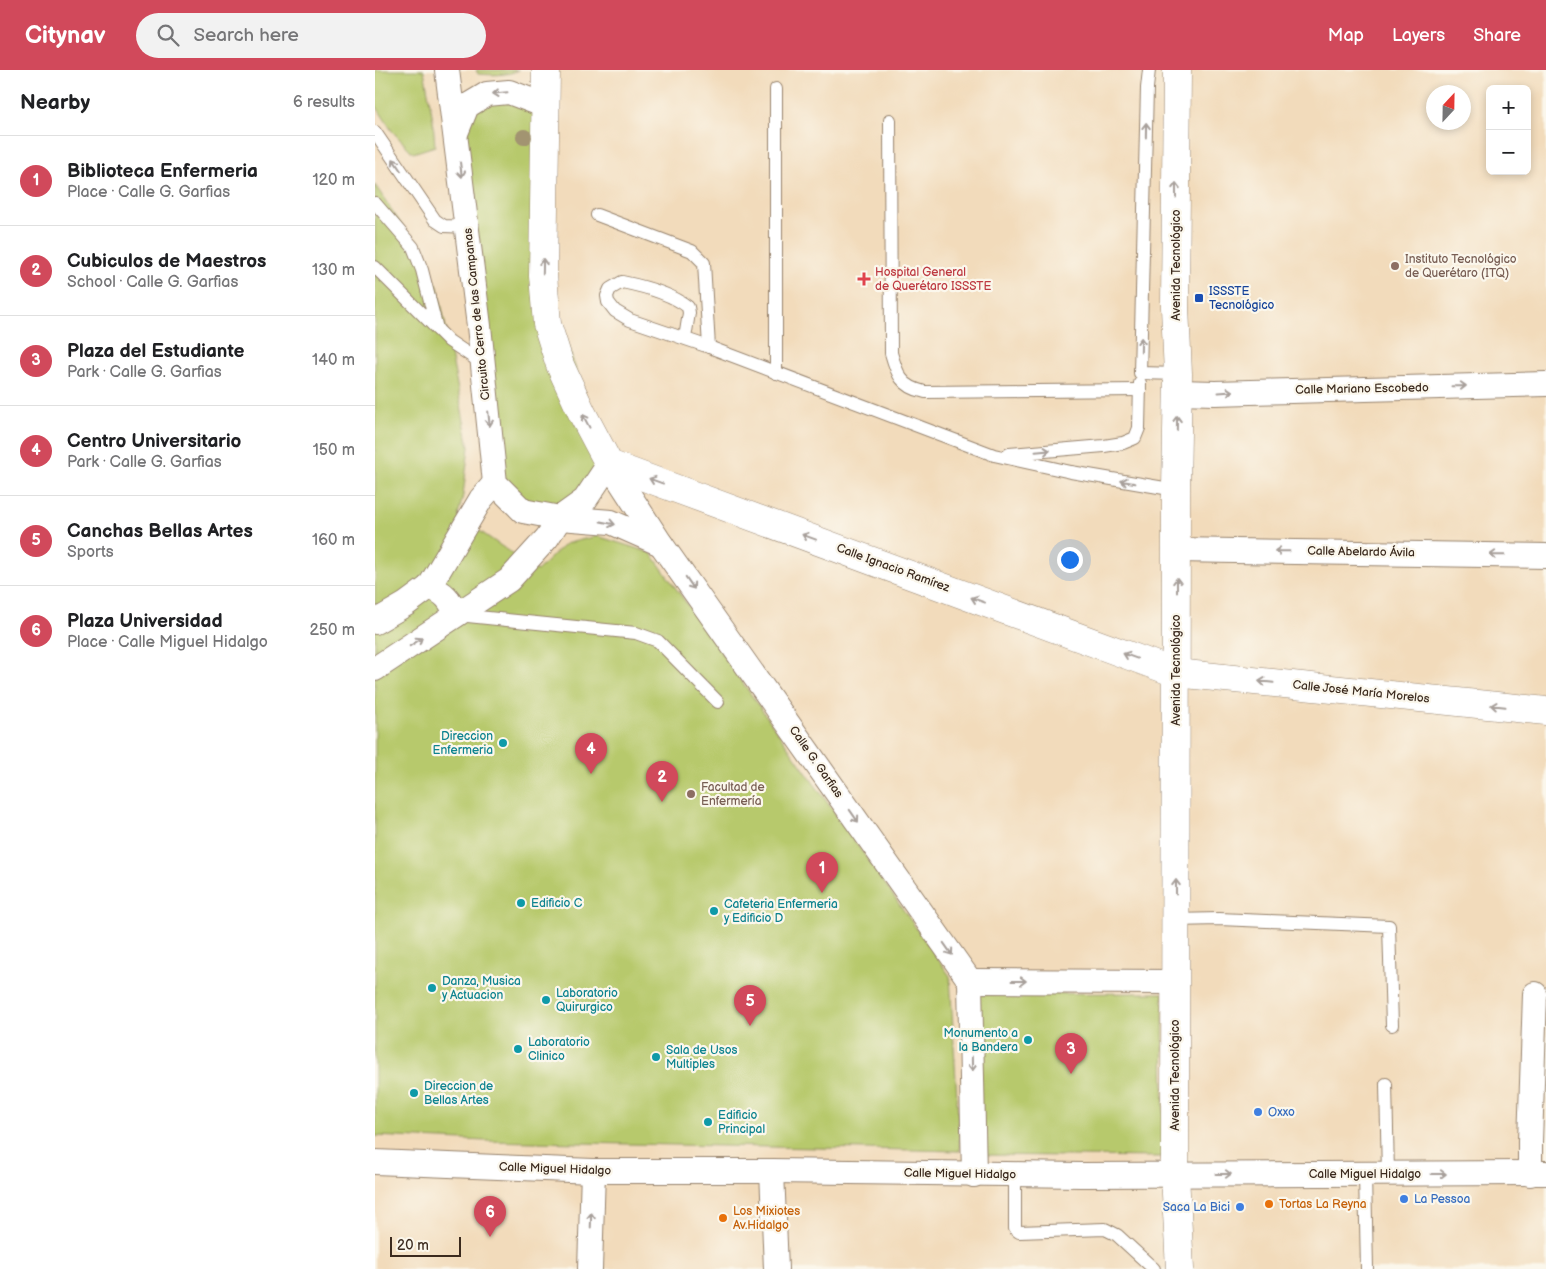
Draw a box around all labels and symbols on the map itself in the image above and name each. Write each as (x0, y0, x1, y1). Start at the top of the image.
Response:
north arrow (1426, 85, 1471, 130)
one-way arrow (492, 88, 508, 97)
one-way arrow (1141, 122, 1151, 138)
one-way arrow (392, 158, 402, 172)
one-way arrow (456, 162, 466, 178)
one-way arrow (1171, 182, 1181, 198)
street label: Avenida Tecnológico (1169, 209, 1184, 321)
street label: Circuito Cerro de las Campanas (460, 227, 494, 401)
place label: Instituto Tecnológico de Querétaro (ITQ) (1405, 252, 1517, 281)
one-way arrow (538, 259, 548, 275)
marker: Instituto Tecnológico de Querétaro (ITQ) (1389, 260, 1401, 272)
place label: Hospital General de Querétaro ISSSTE (875, 265, 991, 294)
marker: Hospital General de Querétaro ISSSTE (857, 272, 871, 286)
place label: ISSSTE Tecnológico (1209, 284, 1275, 313)
marker: ISSSTE Tecnológico (1193, 292, 1205, 304)
one-way arrow (1136, 337, 1146, 353)
street label: Calle Mariano Escobedo (1295, 380, 1429, 398)
one-way arrow (1450, 382, 1466, 391)
one-way arrow (1218, 388, 1234, 397)
one-way arrow (484, 410, 494, 426)
one-way arrow (581, 414, 590, 429)
one-way arrow (1172, 415, 1182, 431)
one-way arrow (1035, 446, 1051, 456)
one-way arrow (649, 476, 665, 485)
one-way arrow (1120, 476, 1136, 486)
one-way arrow (600, 518, 616, 528)
one-way arrow (802, 532, 817, 541)
street label: Calle Ignacio Ramírez (834, 541, 952, 596)
street label: Calle Abelardo Ávila (1307, 542, 1415, 560)
one-way arrow (1275, 546, 1291, 556)
your location (1057, 547, 1083, 573)
one-way arrow (1490, 550, 1506, 560)
one-way arrow (685, 576, 695, 590)
one-way arrow (1172, 577, 1181, 593)
one-way arrow (971, 595, 986, 604)
street label: Avenida Tecnológico (1169, 614, 1184, 726)
one-way arrow (408, 637, 422, 647)
one-way arrow (1123, 651, 1139, 660)
one-way arrow (1259, 677, 1275, 687)
street label: Calle José María Morelos (1292, 677, 1430, 707)
one-way arrow (1490, 701, 1506, 711)
street label: Calle G. Garfias (786, 723, 846, 801)
place label: Direccion Enfermeria (433, 729, 493, 758)
pin: 4 (575, 733, 607, 774)
marker: Direccion Enfermeria (497, 737, 509, 749)
pin: 2 (646, 761, 678, 802)
place label: Facultad de Enfermería (701, 780, 765, 809)
marker: Facultad de Enfermería (685, 788, 697, 800)
one-way arrow (849, 809, 859, 823)
pin: 1 (806, 852, 838, 893)
one-way arrow (1171, 880, 1181, 896)
place label: Edificio C (531, 896, 583, 911)
marker: Edificio C (515, 897, 527, 909)
place label: Cafeteria Enfermeria y Edificio D (723, 897, 838, 926)
marker: Cafeteria Enfermeria y Edificio D (708, 905, 720, 917)
one-way arrow (943, 942, 953, 956)
place label: Danza, Musica y Actuacion (441, 974, 521, 1003)
one-way arrow (1010, 976, 1027, 986)
marker: Danza, Musica y Actuacion (426, 982, 438, 994)
pin: 5 (734, 985, 766, 1026)
place label: Laboratorio Quirurgico (556, 986, 618, 1015)
marker: Laboratorio Quirurgico (540, 994, 552, 1006)
street label: Avenida Tecnológico (1168, 1019, 1183, 1131)
place label: Monumento a la Bandera (943, 1026, 1018, 1055)
pin: 3 (1055, 1033, 1087, 1074)
marker: Monumento a la Bandera (1022, 1034, 1034, 1046)
place label: Laboratorio Clinico (528, 1035, 590, 1064)
marker: Laboratorio Clinico (512, 1043, 524, 1055)
place label: Sala de Usos Multiples (666, 1043, 737, 1072)
marker: Sala de Usos Multiples (650, 1051, 662, 1063)
one-way arrow (967, 1056, 977, 1072)
place label: Direccion de Bellas Artes (424, 1079, 493, 1108)
marker: Direccion de Bellas Artes (408, 1087, 420, 1099)
place label: Oxxo (1268, 1105, 1295, 1120)
marker: Oxxo (1252, 1106, 1264, 1118)
place label: Edificio Principal (718, 1108, 765, 1137)
marker: Edificio Principal (702, 1116, 714, 1128)
street label: Calle Miguel Hidalgo (499, 1160, 612, 1178)
street label: Calle Miguel Hidalgo (904, 1166, 1016, 1182)
street label: Calle Miguel Hidalgo (1309, 1167, 1421, 1182)
one-way arrow (1215, 1169, 1231, 1179)
one-way arrow (1430, 1169, 1446, 1179)
place label: La Pessoa (1414, 1192, 1470, 1207)
marker: La Pessoa (1398, 1193, 1410, 1205)
pin: 6 (474, 1196, 506, 1237)
place label: Tortas La Reyna (1279, 1197, 1367, 1212)
marker: Tortas La Reyna (1263, 1198, 1275, 1210)
place label: Saca La Bici (1163, 1200, 1230, 1215)
marker: Saca La Bici (1234, 1201, 1246, 1213)
place label: Los Mixiotes Av.Hidalgo (733, 1204, 800, 1233)
marker: Los Mixiotes Av.Hidalgo (717, 1212, 729, 1224)
one-way arrow (587, 1213, 596, 1229)
scale bar (390, 1234, 461, 1257)

